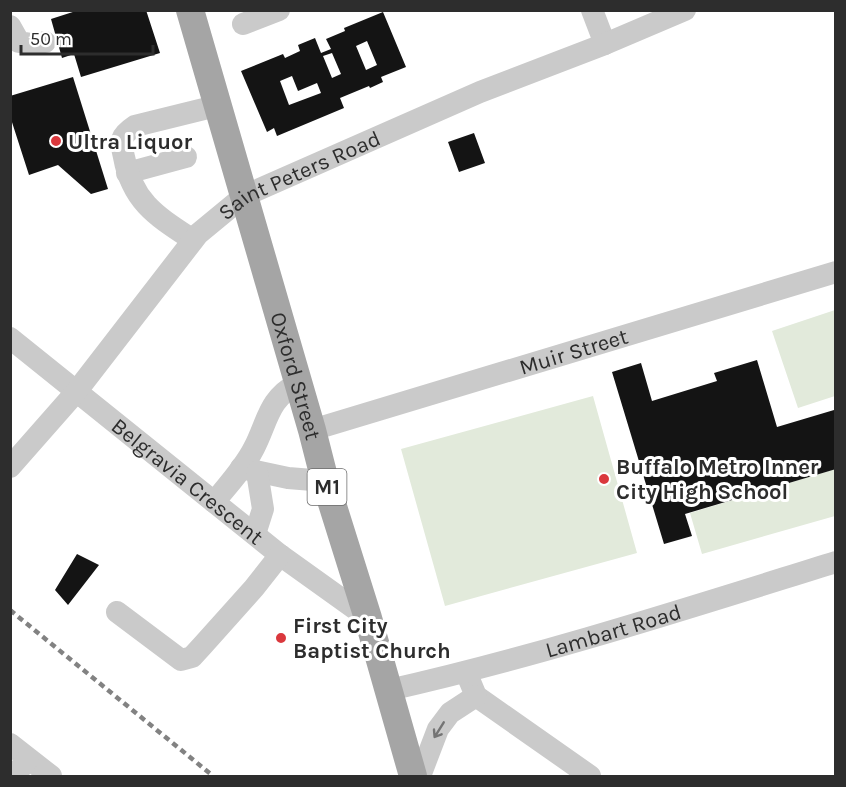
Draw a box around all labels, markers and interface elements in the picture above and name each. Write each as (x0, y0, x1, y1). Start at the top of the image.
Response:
scale bar (21, 18, 153, 56)
text: 50 m (30, 28, 72, 50)
street label: Saint Peters Road (213, 126, 385, 226)
place label: Ultra Liquor (68, 129, 192, 155)
marker: Ultra Liquor (49, 134, 63, 148)
street label: Oxford Street (264, 309, 326, 443)
street label: Muir Street (516, 324, 631, 381)
street label: Belgravia Crescent (106, 413, 268, 550)
place label: Buffalo Metro Inner City High School (616, 454, 819, 505)
road number: M1 (308, 469, 346, 505)
marker: Buffalo Metro Inner City High School (597, 472, 611, 486)
street label: Lambart Road (543, 599, 685, 664)
place label: First City Baptist Church (293, 613, 451, 664)
marker: First City Baptist Church (274, 631, 288, 645)
one-way arrow (432, 721, 444, 738)

